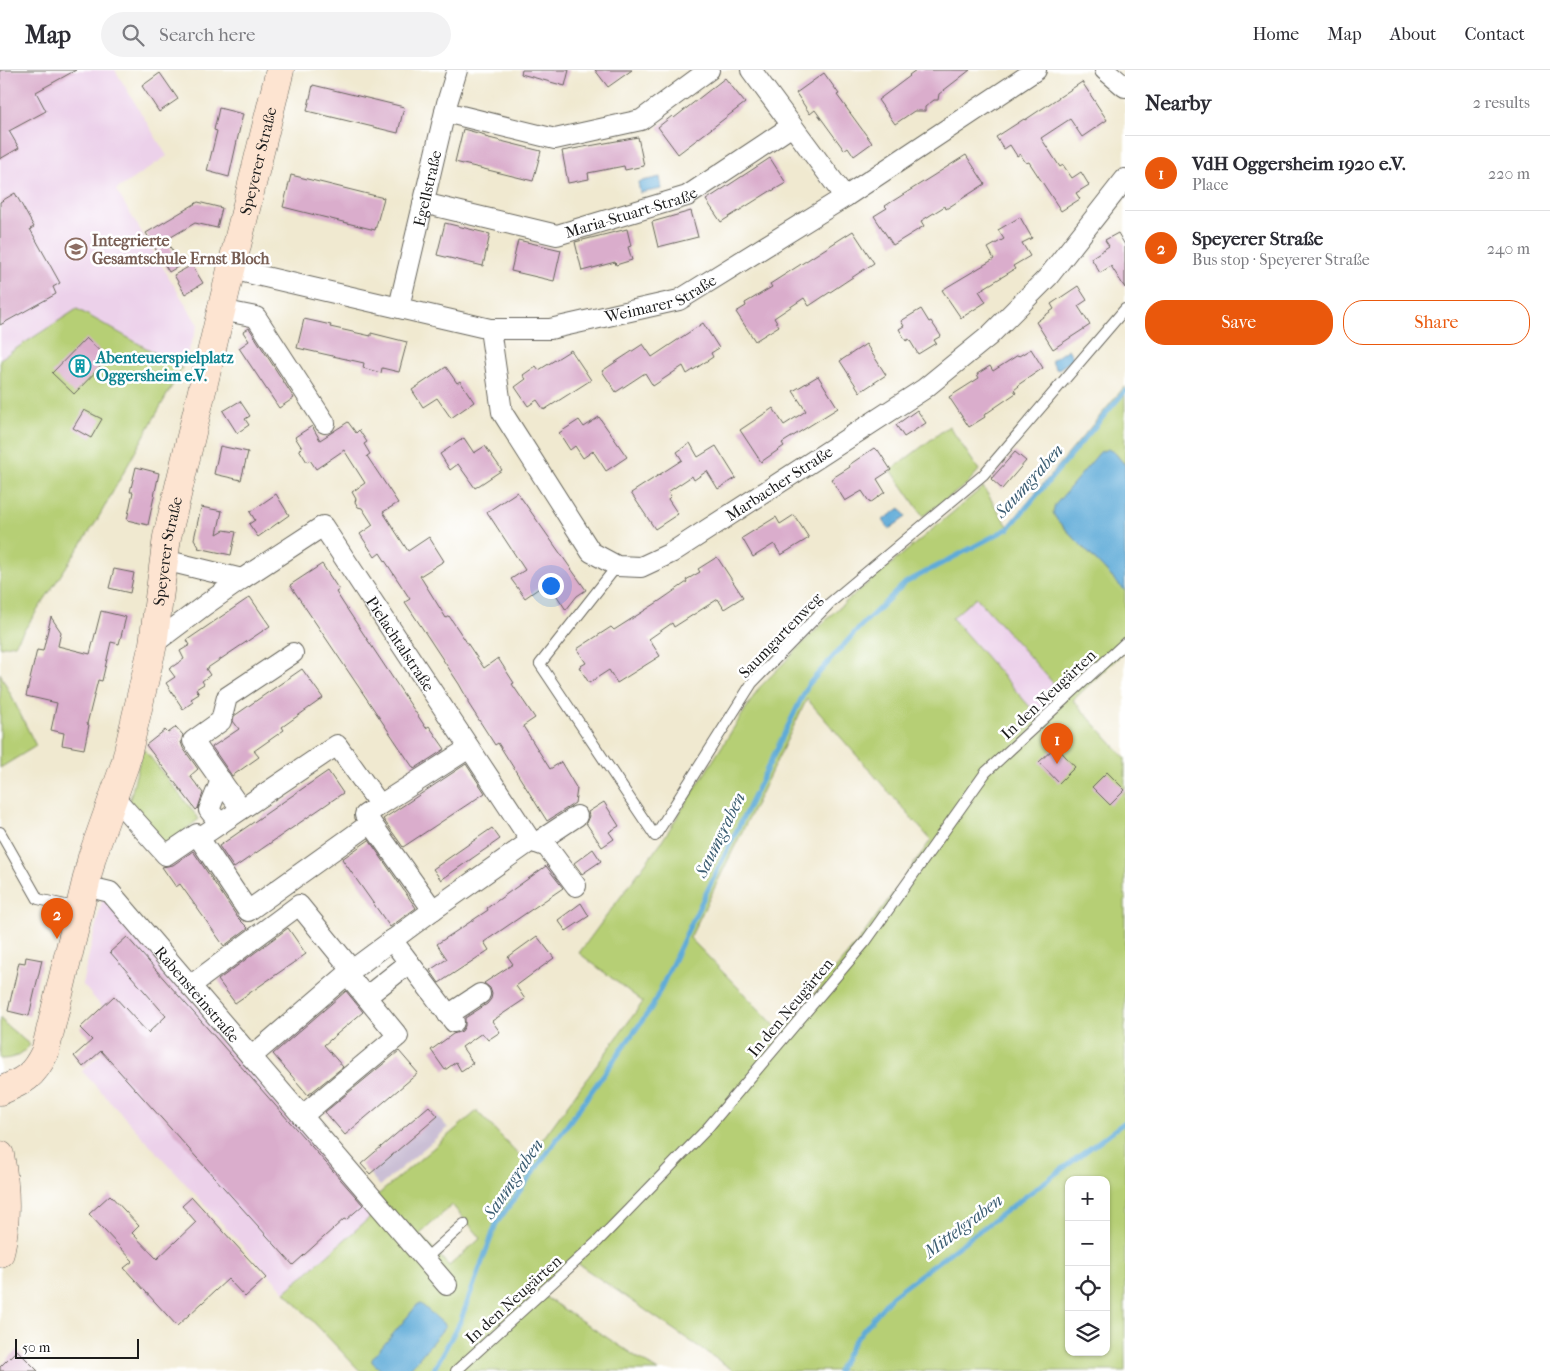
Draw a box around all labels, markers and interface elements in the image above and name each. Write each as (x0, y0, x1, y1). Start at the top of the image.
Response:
search box (101, 12, 451, 57)
text: Map (25, 21, 71, 49)
icon: search (119, 21, 147, 49)
text: Search here (159, 24, 255, 46)
text: Home (1252, 24, 1299, 45)
text: Map (1327, 24, 1362, 45)
text: About (1390, 24, 1436, 45)
text: Contact (1464, 24, 1525, 45)
text: Nearby (1145, 91, 1211, 115)
text: 2 results (1473, 93, 1530, 112)
street label: Speyerer Straße (236, 105, 281, 217)
street label: Egellstraße (409, 148, 446, 228)
text: VdH Oggersheim 1920 e.V. (1192, 153, 1406, 175)
text: 1 (1158, 164, 1164, 183)
text: 220 m (1488, 164, 1530, 183)
text: Place (1192, 175, 1228, 194)
street label: Maria-Stuart-Straße (563, 183, 701, 242)
text: Speyerer Straße (1192, 228, 1323, 250)
place label: Integrierte Gesamtschule Ernst Bloch (92, 231, 271, 268)
school or university icon: Integrierte Gesamtschule Ernst Bloch (64, 237, 88, 261)
text: 2 (1157, 239, 1165, 258)
text: 240 m (1487, 239, 1530, 258)
text: Bus stop · Speyerer Straße (1192, 250, 1370, 269)
street label: Weimarer Straße (602, 270, 720, 327)
button: Save (1145, 300, 1333, 345)
button: Share (1343, 300, 1530, 345)
place label: Abenteuerspielplatz Oggersheim e.V. (95, 348, 235, 386)
building icon: Abenteuerspielplatz Oggersheim e.V. (68, 354, 92, 378)
water label: Saumgraben (990, 440, 1068, 523)
street label: Marbacher Straße (722, 442, 836, 525)
street label: Speyerer Straße (149, 495, 186, 607)
your location (538, 573, 564, 599)
street label: Saumgartenweg (735, 588, 826, 682)
street label: Pielachtalstraße (362, 593, 438, 695)
street label: In den Neugärten (997, 645, 1100, 743)
pin: 1 (1041, 723, 1073, 764)
water label: Saumgraben (690, 789, 750, 882)
pin: 2 (41, 898, 73, 939)
street label: Rabensteinstraße (150, 942, 244, 1046)
street label: In den Neugärten (744, 954, 838, 1060)
water label: Saumgraben (478, 1135, 548, 1224)
map controls (1065, 1176, 1110, 1356)
button: + (1065, 1176, 1110, 1221)
water label: Mittelgraben (918, 1190, 1007, 1264)
button: − (1065, 1221, 1110, 1266)
street label: In den Neugärten (461, 1251, 566, 1348)
button: locate (1065, 1266, 1110, 1311)
button: layers (1065, 1311, 1110, 1356)
scale bar (15, 1336, 139, 1359)
text: 50 m (22, 1339, 50, 1356)

